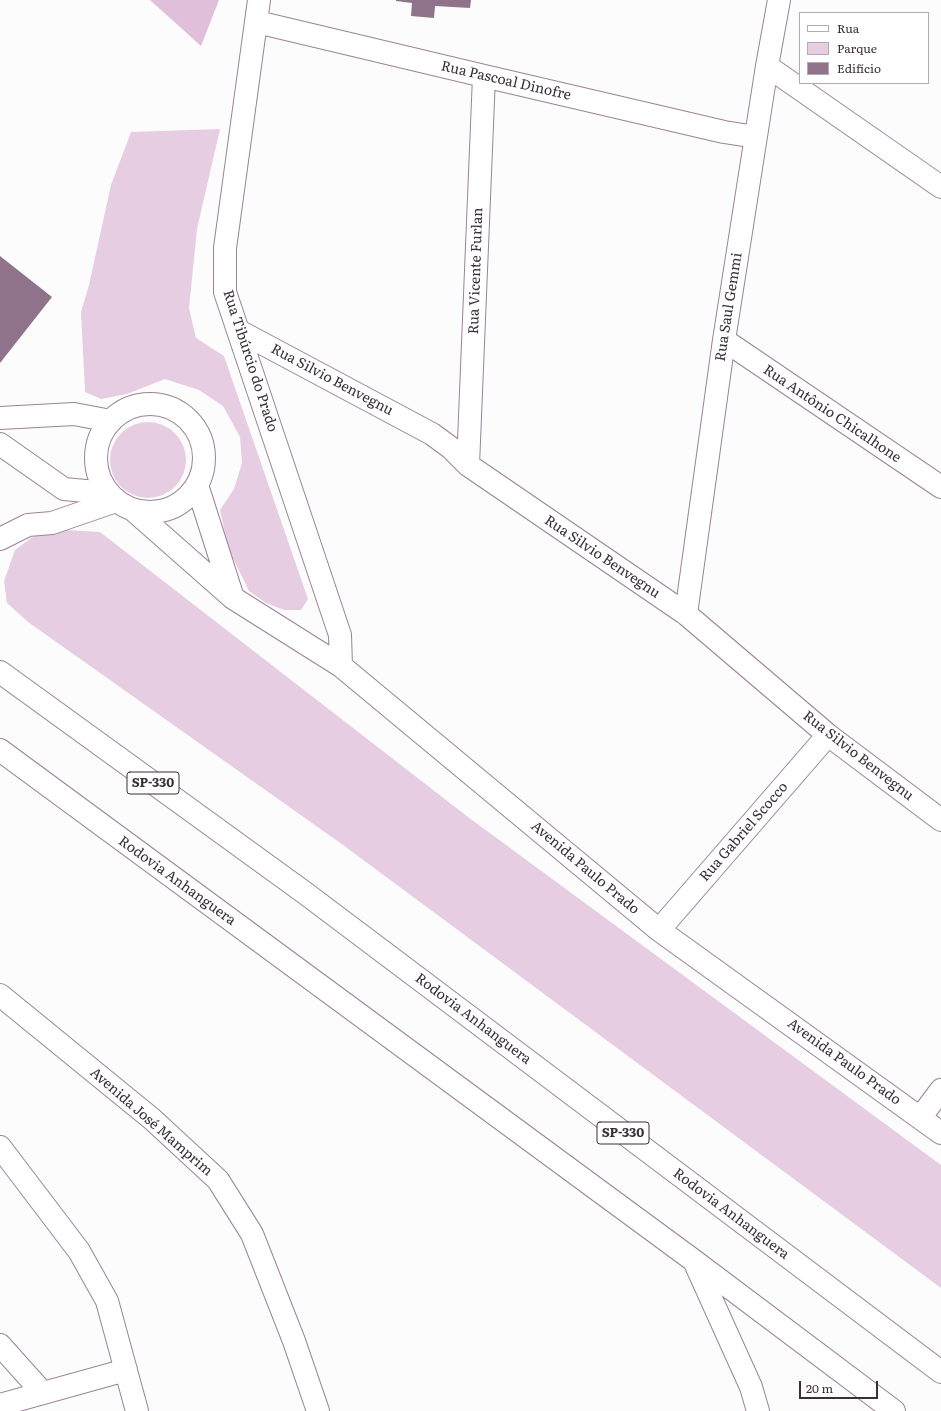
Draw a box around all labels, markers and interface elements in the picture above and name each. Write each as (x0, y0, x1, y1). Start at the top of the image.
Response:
legend (799, 12, 929, 84)
text: Rua (837, 19, 859, 37)
text: Parque (837, 39, 877, 57)
street label: Rua Pascoal Dinofre (439, 58, 573, 104)
text: Edifício (837, 59, 881, 77)
street label: Rua Vicente Furlan (465, 207, 487, 335)
street label: Rua Saul Gemmi (712, 251, 746, 363)
street label: Rua Tibúrcio do Prado (219, 288, 281, 434)
street label: Rua Silvio Benvegnu (268, 341, 396, 419)
street label: Rua Antônio Chicalhone (760, 362, 904, 466)
street label: Rua Silvio Benvegnu (541, 512, 663, 602)
street label: Rua Silvio Benvegnu (799, 708, 917, 804)
road number: SP-330 (127, 772, 179, 794)
street label: Rua Gabriel Scocco (696, 779, 792, 885)
street label: Avenida Paulo Prado (527, 818, 643, 918)
street label: Rodovia Anhanguera (115, 833, 239, 929)
street label: Rodovia Anhanguera (412, 970, 534, 1068)
street label: Avenida Paulo Prado (784, 1015, 904, 1109)
street label: Avenida José Mamprim (86, 1064, 216, 1180)
road number: SP-330 (597, 1122, 649, 1144)
street label: Rodovia Anhanguera (670, 1165, 792, 1263)
scale bar (801, 1373, 880, 1399)
text: 20 m (806, 1379, 833, 1397)

